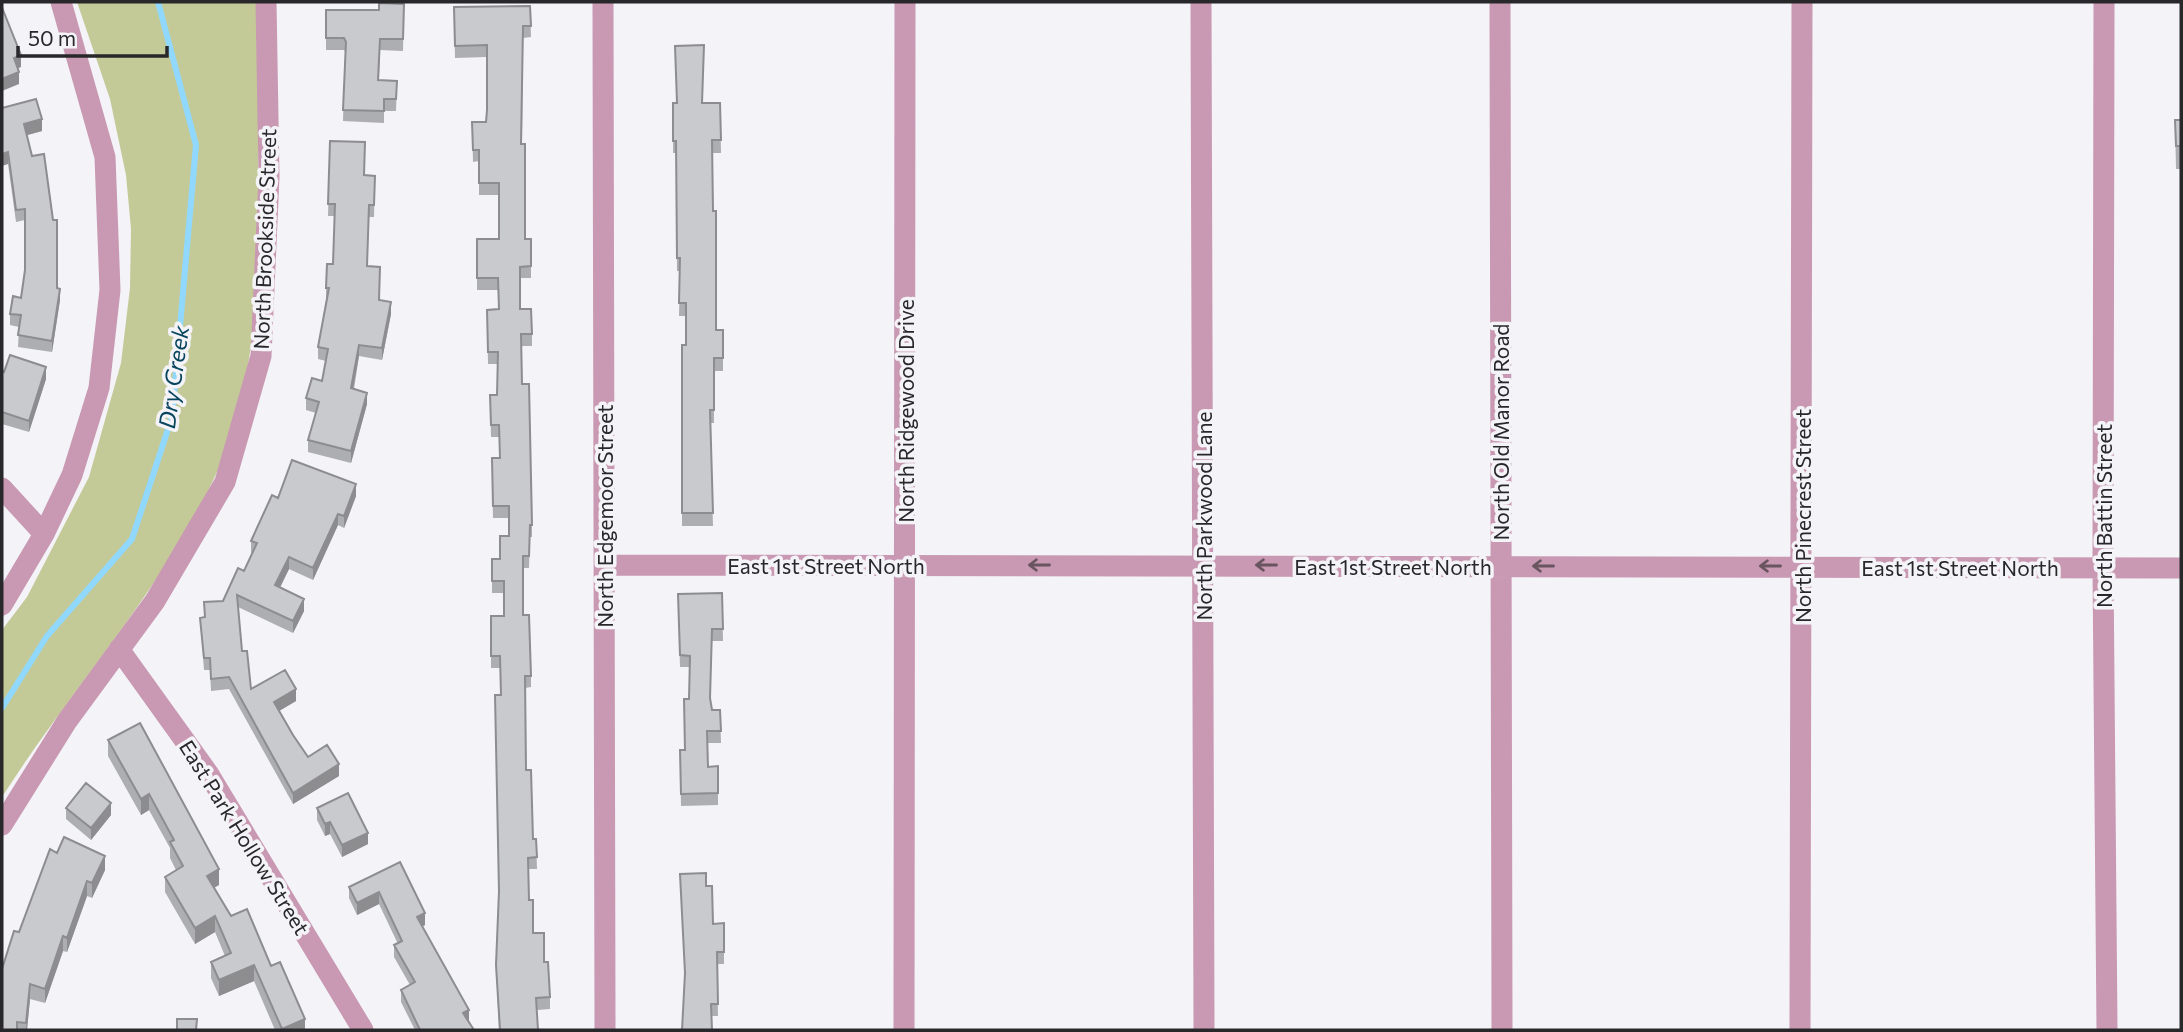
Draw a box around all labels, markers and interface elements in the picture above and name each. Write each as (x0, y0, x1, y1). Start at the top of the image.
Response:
scale bar (18, 14, 166, 58)
text: 50 m (28, 25, 76, 50)
street label: North Brookside Street (248, 128, 280, 350)
street label: North Ridgewood Drive (893, 299, 918, 523)
water label: Dry Creek (152, 323, 194, 430)
street label: North Old Manor Road (1488, 324, 1513, 541)
street label: North Edgemoor Street (592, 404, 617, 628)
street label: North Pinecrest Street (1790, 409, 1815, 623)
street label: North Parkwood Lane (1191, 411, 1216, 621)
street label: North Battin Street (2091, 424, 2116, 608)
street label: East 1st Street North (727, 553, 925, 578)
street label: East 1st Street North (1294, 554, 1492, 579)
street label: East 1st Street North (1861, 555, 2059, 580)
one-way arrow (1027, 558, 1050, 572)
one-way arrow (1255, 558, 1278, 572)
one-way arrow (1531, 559, 1554, 573)
one-way arrow (1759, 559, 1782, 573)
street label: East Park Hollow Street (175, 735, 315, 939)

